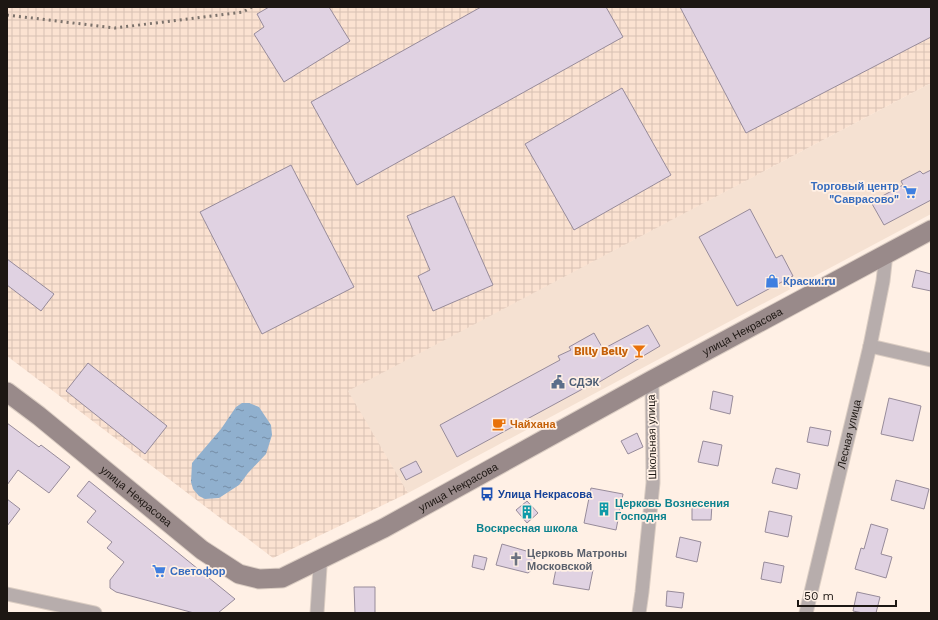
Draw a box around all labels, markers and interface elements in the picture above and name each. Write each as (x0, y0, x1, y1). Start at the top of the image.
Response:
place label: Торговый центр "Саврасово" (811, 180, 899, 206)
supermarket icon: Торговый центр "Саврасово" (902, 184, 918, 200)
shop icon: Краски.ru (764, 273, 780, 289)
place label: Краски.ru (783, 275, 836, 288)
street label: улица Некрасова (700, 304, 785, 358)
bar icon: Billy Belly (631, 343, 647, 359)
place label: Billy Belly (574, 345, 629, 358)
public building icon: СДЭК (550, 374, 566, 390)
place label: СДЭК (569, 376, 599, 389)
street label: Школьная улица (645, 393, 659, 480)
street label: Лесная улица (834, 397, 864, 470)
cafe icon: Чайхана (491, 416, 507, 432)
place label: Чайхана (510, 418, 556, 431)
street label: улица Некрасова (416, 459, 501, 514)
street label: улица Некрасова (98, 463, 175, 530)
bus stop icon: Улица Некрасова (479, 486, 495, 502)
place label: Улица Некрасова (498, 488, 593, 501)
place label: Церковь Вознесения Господня (615, 497, 729, 523)
building icon: Церковь Вознесения Господня (596, 501, 612, 517)
building icon: Воскресная школа (519, 504, 535, 520)
place label: Воскресная школа (476, 522, 579, 535)
place label: Церковь Матроны Московской (527, 547, 627, 573)
church icon: Церковь Матроны Московской (508, 551, 524, 567)
supermarket icon: Светофор (151, 563, 167, 579)
place label: Светофор (170, 565, 226, 578)
scale bar (798, 582, 896, 608)
text: 50 m (804, 589, 834, 603)

